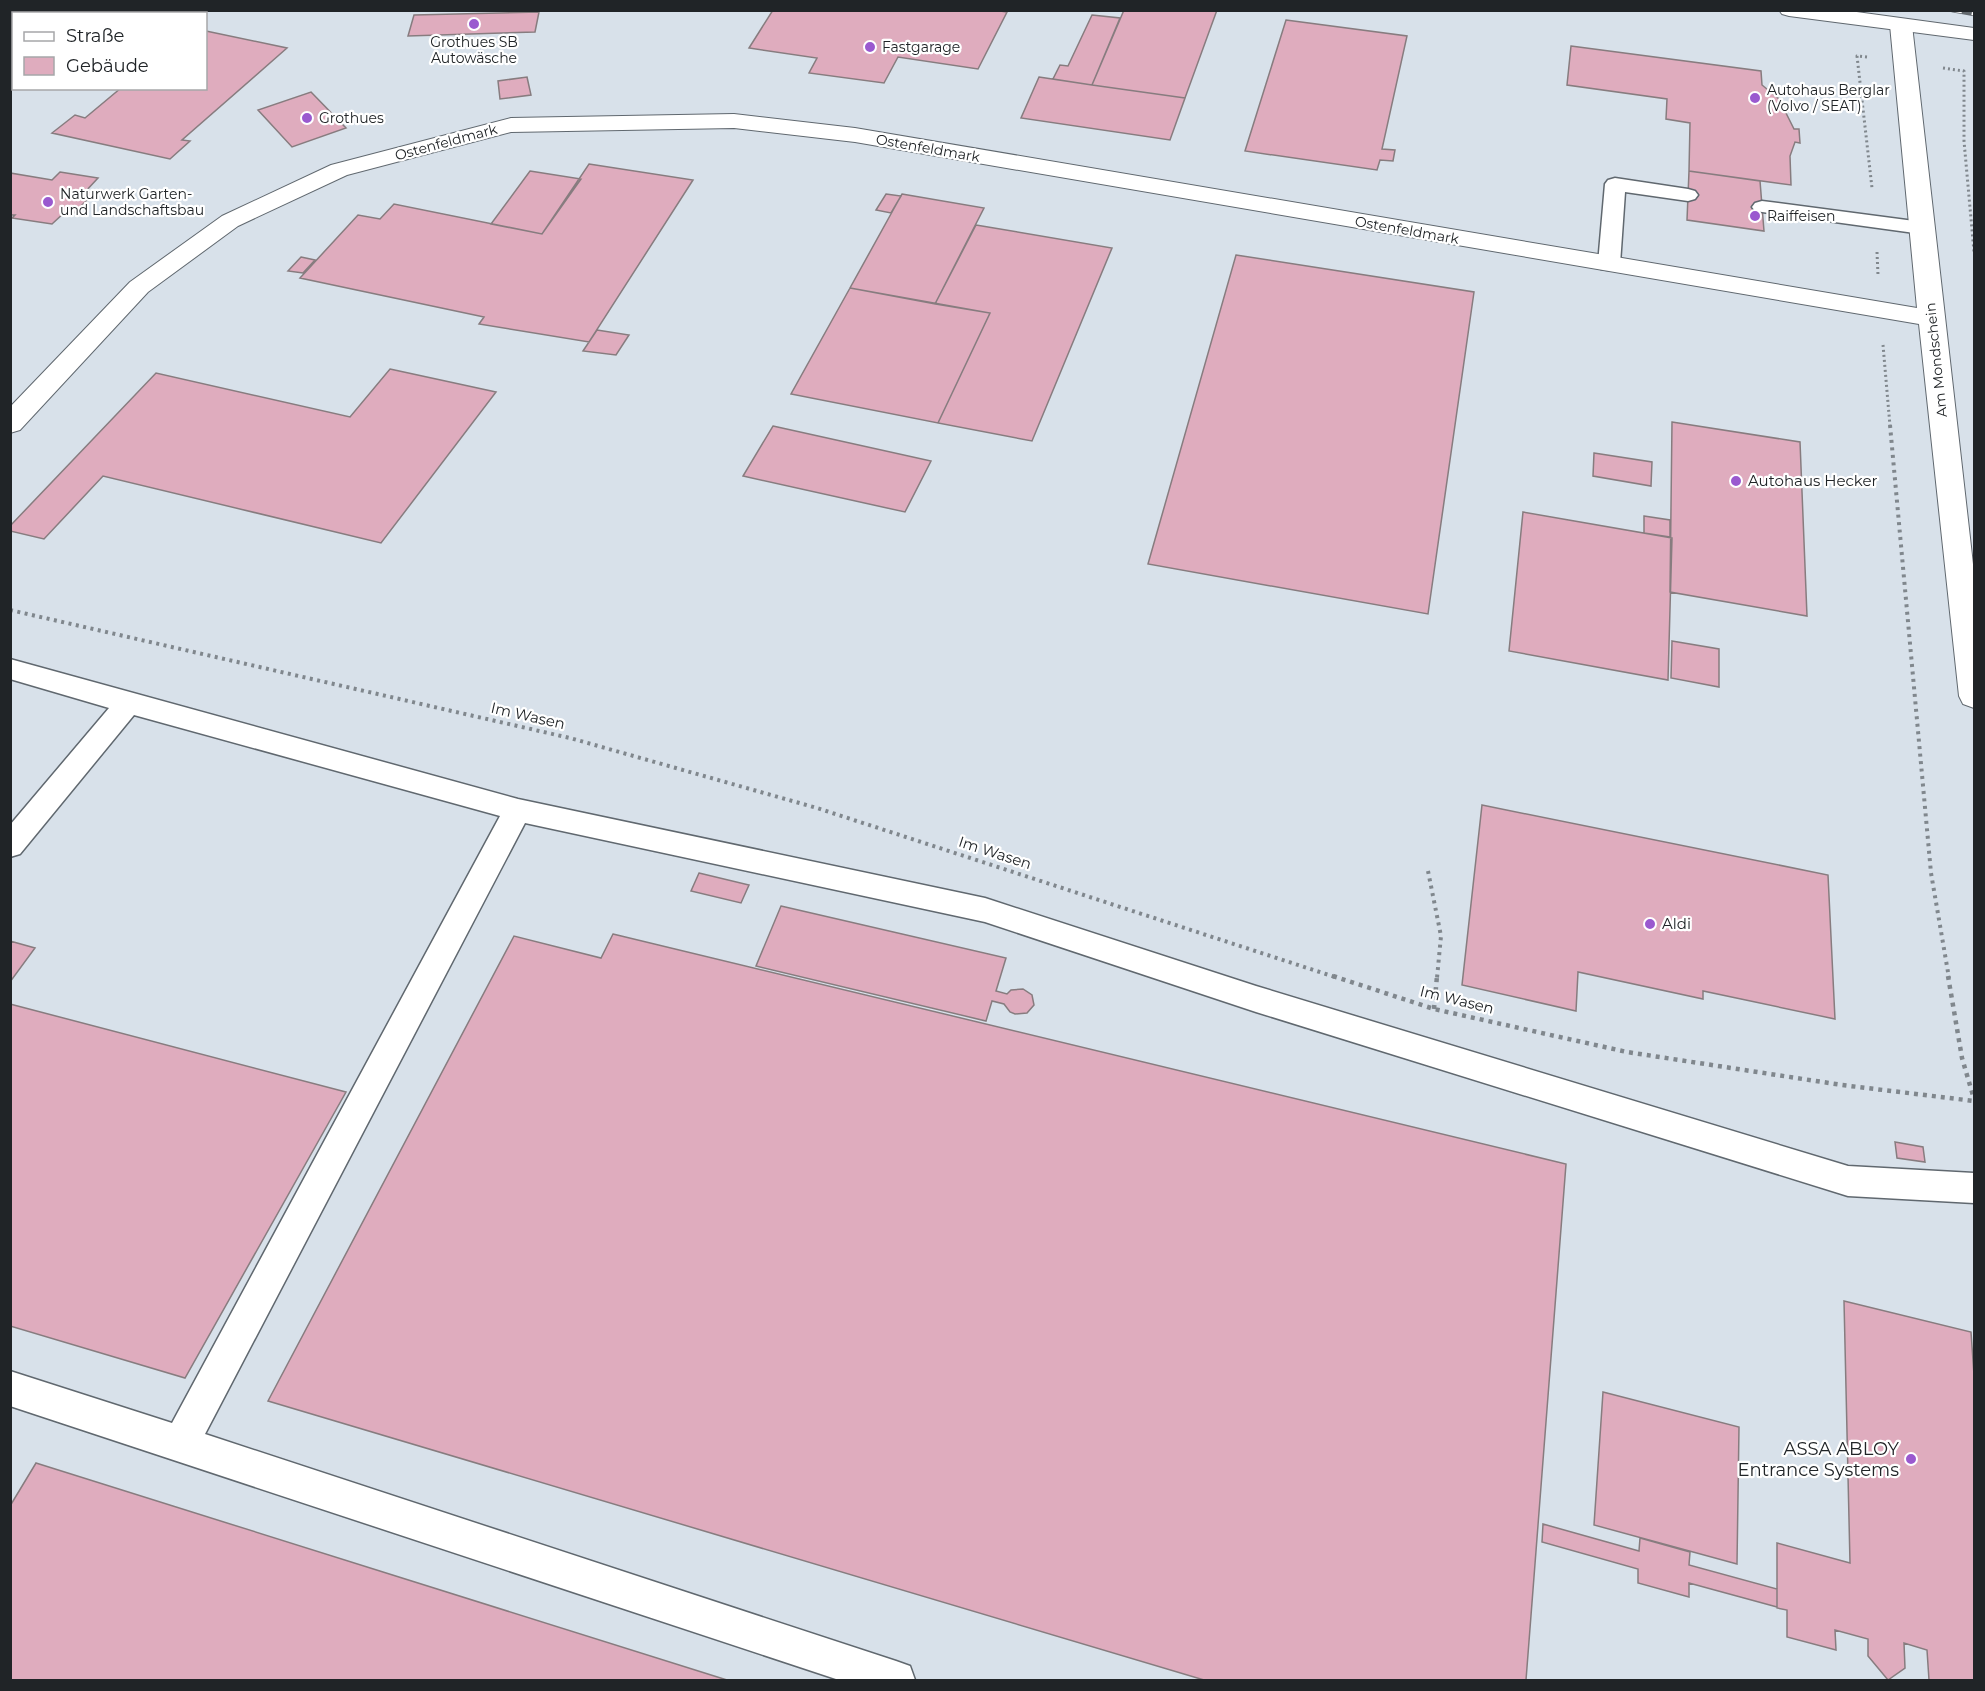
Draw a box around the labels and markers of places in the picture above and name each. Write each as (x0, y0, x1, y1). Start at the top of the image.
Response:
marker: Grothues SB Autowäsche (467, 17, 481, 31)
place label: Grothues SB Autowäsche (430, 33, 518, 67)
place label: Fastgarage (882, 38, 960, 56)
marker: Fastgarage (863, 40, 877, 54)
place label: Autohaus Berglar (Volvo / SEAT) (1767, 81, 1890, 115)
marker: Autohaus Berglar (Volvo / SEAT) (1748, 91, 1762, 105)
place label: Grothues (319, 109, 384, 127)
marker: Grothues (300, 111, 314, 125)
place label: Naturwerk Garten- und Landschaftsbau (60, 185, 204, 219)
marker: Naturwerk Garten- und Landschaftsbau (41, 195, 55, 209)
place label: Raiffeisen (1767, 207, 1835, 225)
marker: Raiffeisen (1748, 209, 1762, 223)
place label: Autohaus Hecker (1748, 471, 1878, 490)
marker: Autohaus Hecker (1729, 474, 1743, 488)
place label: Aldi (1662, 914, 1691, 933)
marker: Aldi (1643, 917, 1657, 931)
place label: ASSA ABLOY Entrance Systems (1737, 1438, 1900, 1481)
marker: ASSA ABLOY Entrance Systems (1904, 1452, 1918, 1466)

